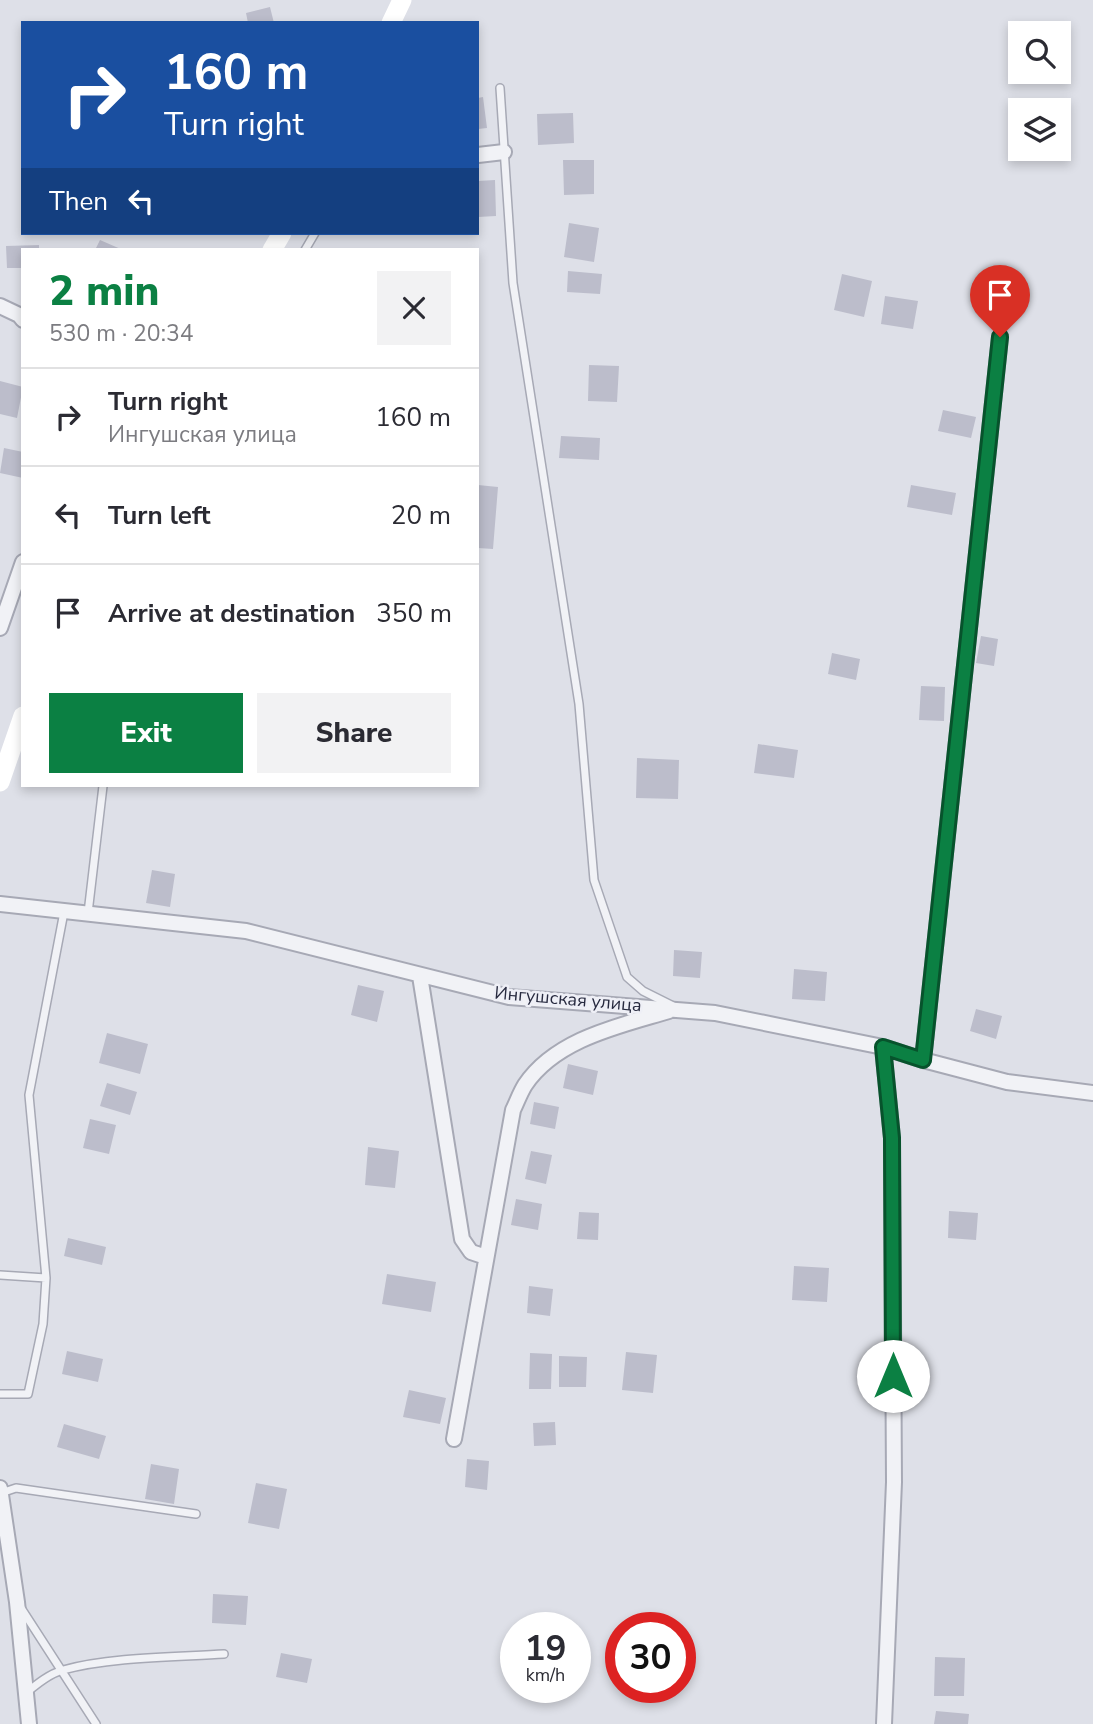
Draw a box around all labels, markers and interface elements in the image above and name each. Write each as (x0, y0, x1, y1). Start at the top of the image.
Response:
map controls (1008, 21, 1071, 161)
button: search (1008, 21, 1071, 84)
text: 160 m (164, 39, 308, 106)
icon: right (49, 49, 140, 140)
button: layers (1008, 98, 1071, 161)
text: Turn right (164, 103, 304, 146)
icon: left (122, 182, 160, 220)
text: Then (49, 184, 108, 219)
text: 2 min (49, 263, 159, 320)
pin (970, 265, 1030, 337)
button: close (377, 271, 451, 345)
icon: arrive (981, 276, 1019, 314)
text: 530 m · 20:34 (49, 318, 194, 349)
text: Turn right (108, 384, 227, 419)
icon: right (49, 398, 87, 436)
text: 160 m (375, 400, 451, 435)
text: Ингушская улица (108, 419, 297, 450)
icon: left (49, 496, 87, 534)
text: Turn left (108, 498, 211, 533)
text: 20 m (391, 498, 451, 533)
icon: arrive (49, 594, 87, 632)
text: Arrive at destination (108, 596, 355, 631)
text: 350 m (376, 596, 452, 631)
button: Exit (49, 693, 243, 773)
button: Share (257, 693, 451, 773)
street label: Ингушская улица (493, 981, 643, 1017)
position arrow (856, 1339, 930, 1413)
speed limit sign: 30 (605, 1612, 696, 1703)
text: 19 (524, 1625, 567, 1672)
text: km/h (526, 1663, 565, 1687)

